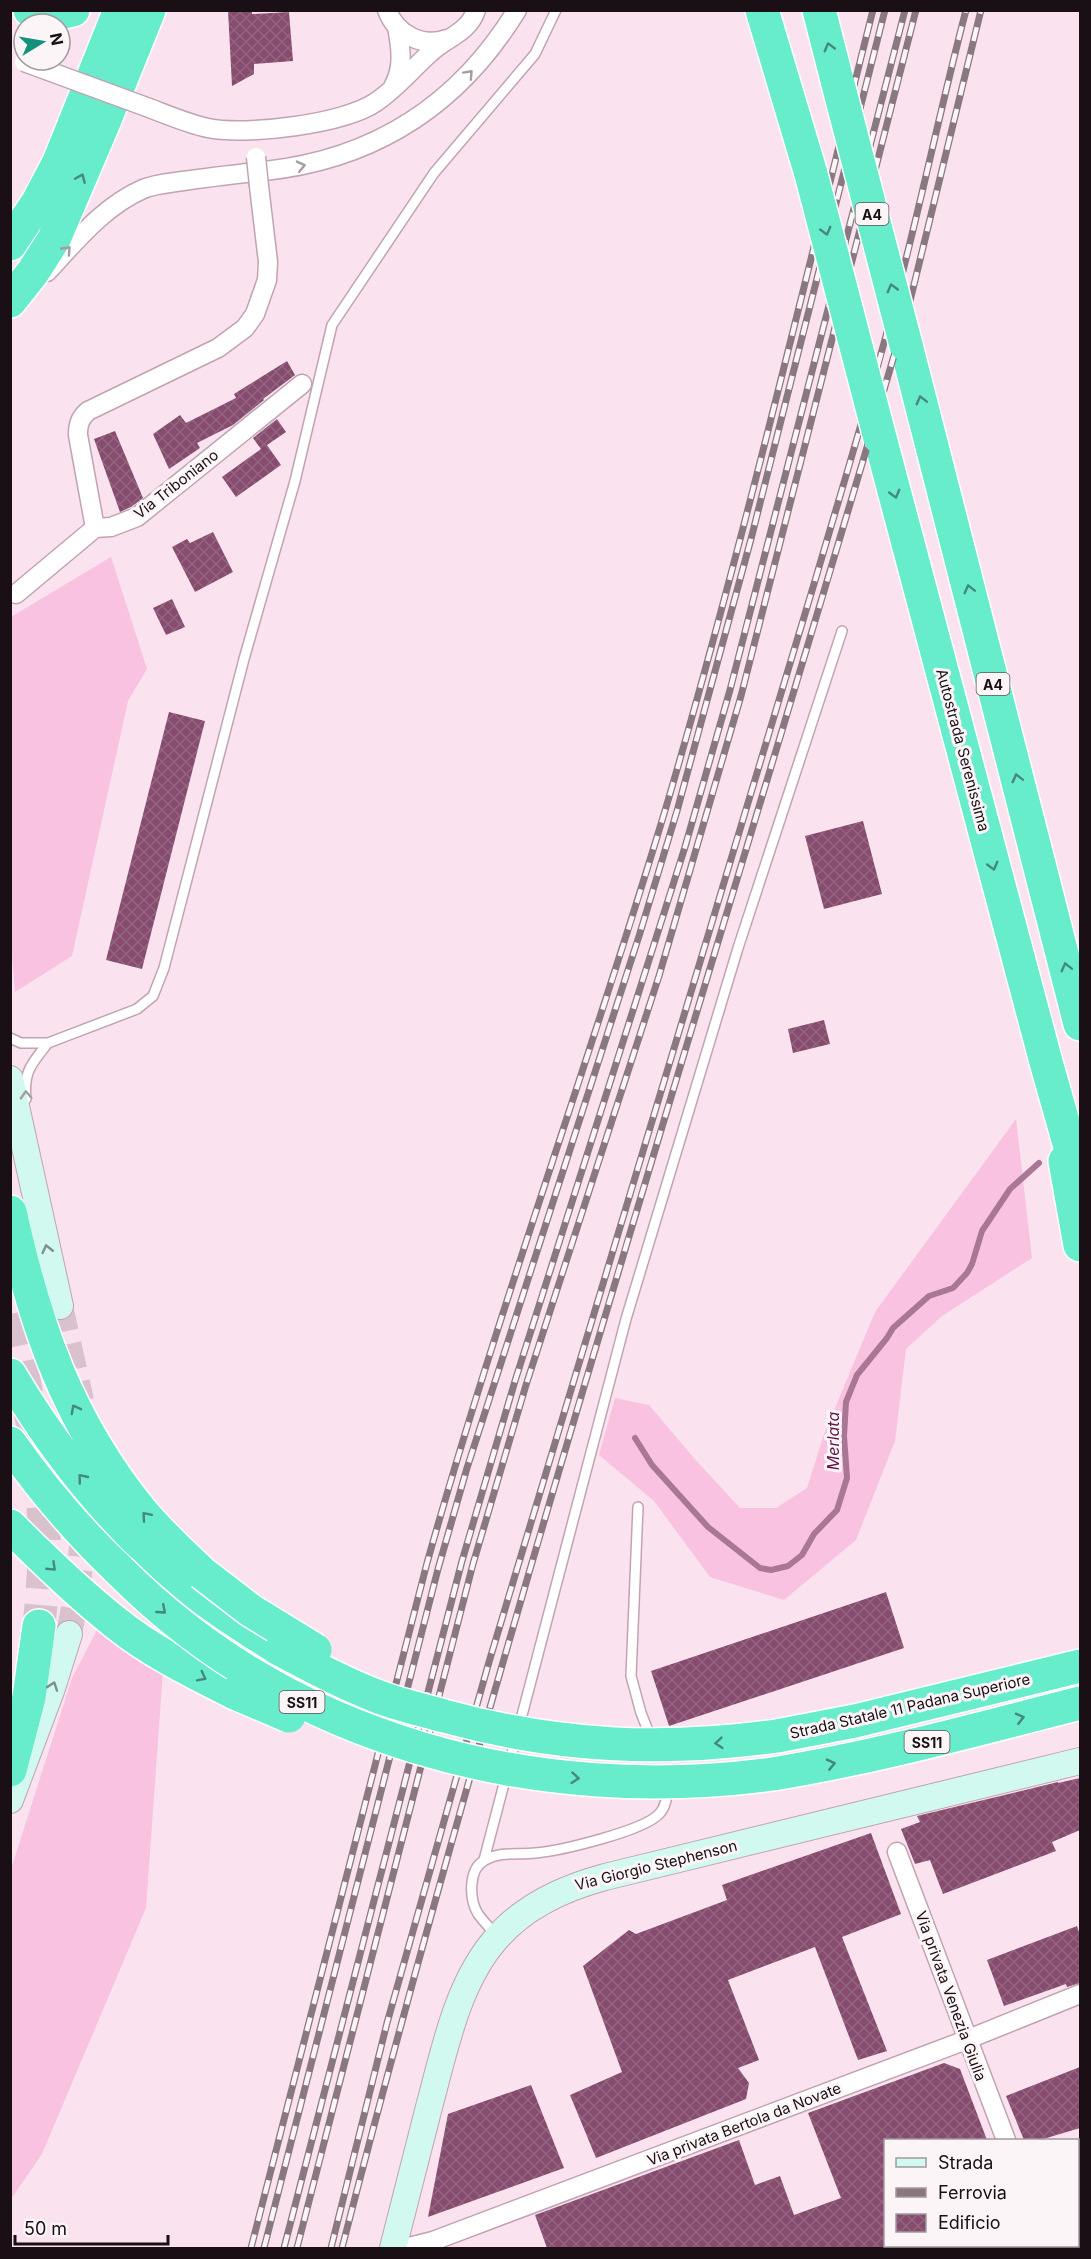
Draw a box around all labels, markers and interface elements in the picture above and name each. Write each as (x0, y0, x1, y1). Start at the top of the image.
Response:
north arrow (12, 12, 72, 72)
text: N (46, 31, 68, 47)
one-way arrow (823, 42, 836, 52)
one-way arrow (462, 70, 473, 80)
one-way arrow (296, 160, 306, 173)
one-way arrow (74, 173, 86, 184)
road number: A4 (856, 203, 888, 225)
one-way arrow (819, 225, 831, 235)
one-way arrow (60, 247, 71, 257)
one-way arrow (886, 283, 899, 293)
one-way arrow (915, 396, 928, 406)
street label: Via Triboniano (130, 445, 222, 523)
one-way arrow (887, 489, 900, 499)
one-way arrow (964, 585, 976, 595)
street label: Autostrada Serenissima (932, 667, 994, 833)
road number: A4 (976, 673, 1010, 695)
one-way arrow (1012, 773, 1025, 783)
one-way arrow (986, 860, 999, 870)
one-way arrow (1061, 962, 1073, 973)
one-way arrow (19, 1090, 32, 1099)
one-way arrow (42, 1244, 55, 1254)
one-way arrow (71, 1405, 82, 1415)
water label: Merlata (823, 1412, 843, 1470)
one-way arrow (78, 1474, 89, 1485)
one-way arrow (142, 1512, 153, 1523)
one-way arrow (45, 1560, 56, 1571)
one-way arrow (155, 1603, 165, 1614)
one-way arrow (196, 1669, 207, 1681)
street label: Strada Statale 11 Padana Superiore (788, 1669, 1032, 1743)
one-way arrow (45, 1681, 58, 1692)
road number: SS11 (280, 1691, 324, 1713)
one-way arrow (1015, 1713, 1025, 1726)
road number: SS11 (904, 1731, 950, 1753)
one-way arrow (714, 1736, 724, 1749)
one-way arrow (826, 1759, 836, 1772)
one-way arrow (571, 1771, 580, 1784)
street label: Via Giorgio Stephenson (573, 1836, 739, 1894)
street label: Via privata Venezia Giulia (911, 1908, 991, 2084)
street label: Via privata Bertola da Novate (644, 2078, 844, 2170)
legend (884, 2139, 1079, 2247)
text: Strada (938, 2152, 993, 2173)
text: Ferrovia (938, 2182, 1007, 2203)
scale bar (15, 2208, 168, 2246)
text: Edificio (938, 2212, 1001, 2233)
text: 50 m (24, 2218, 67, 2239)

